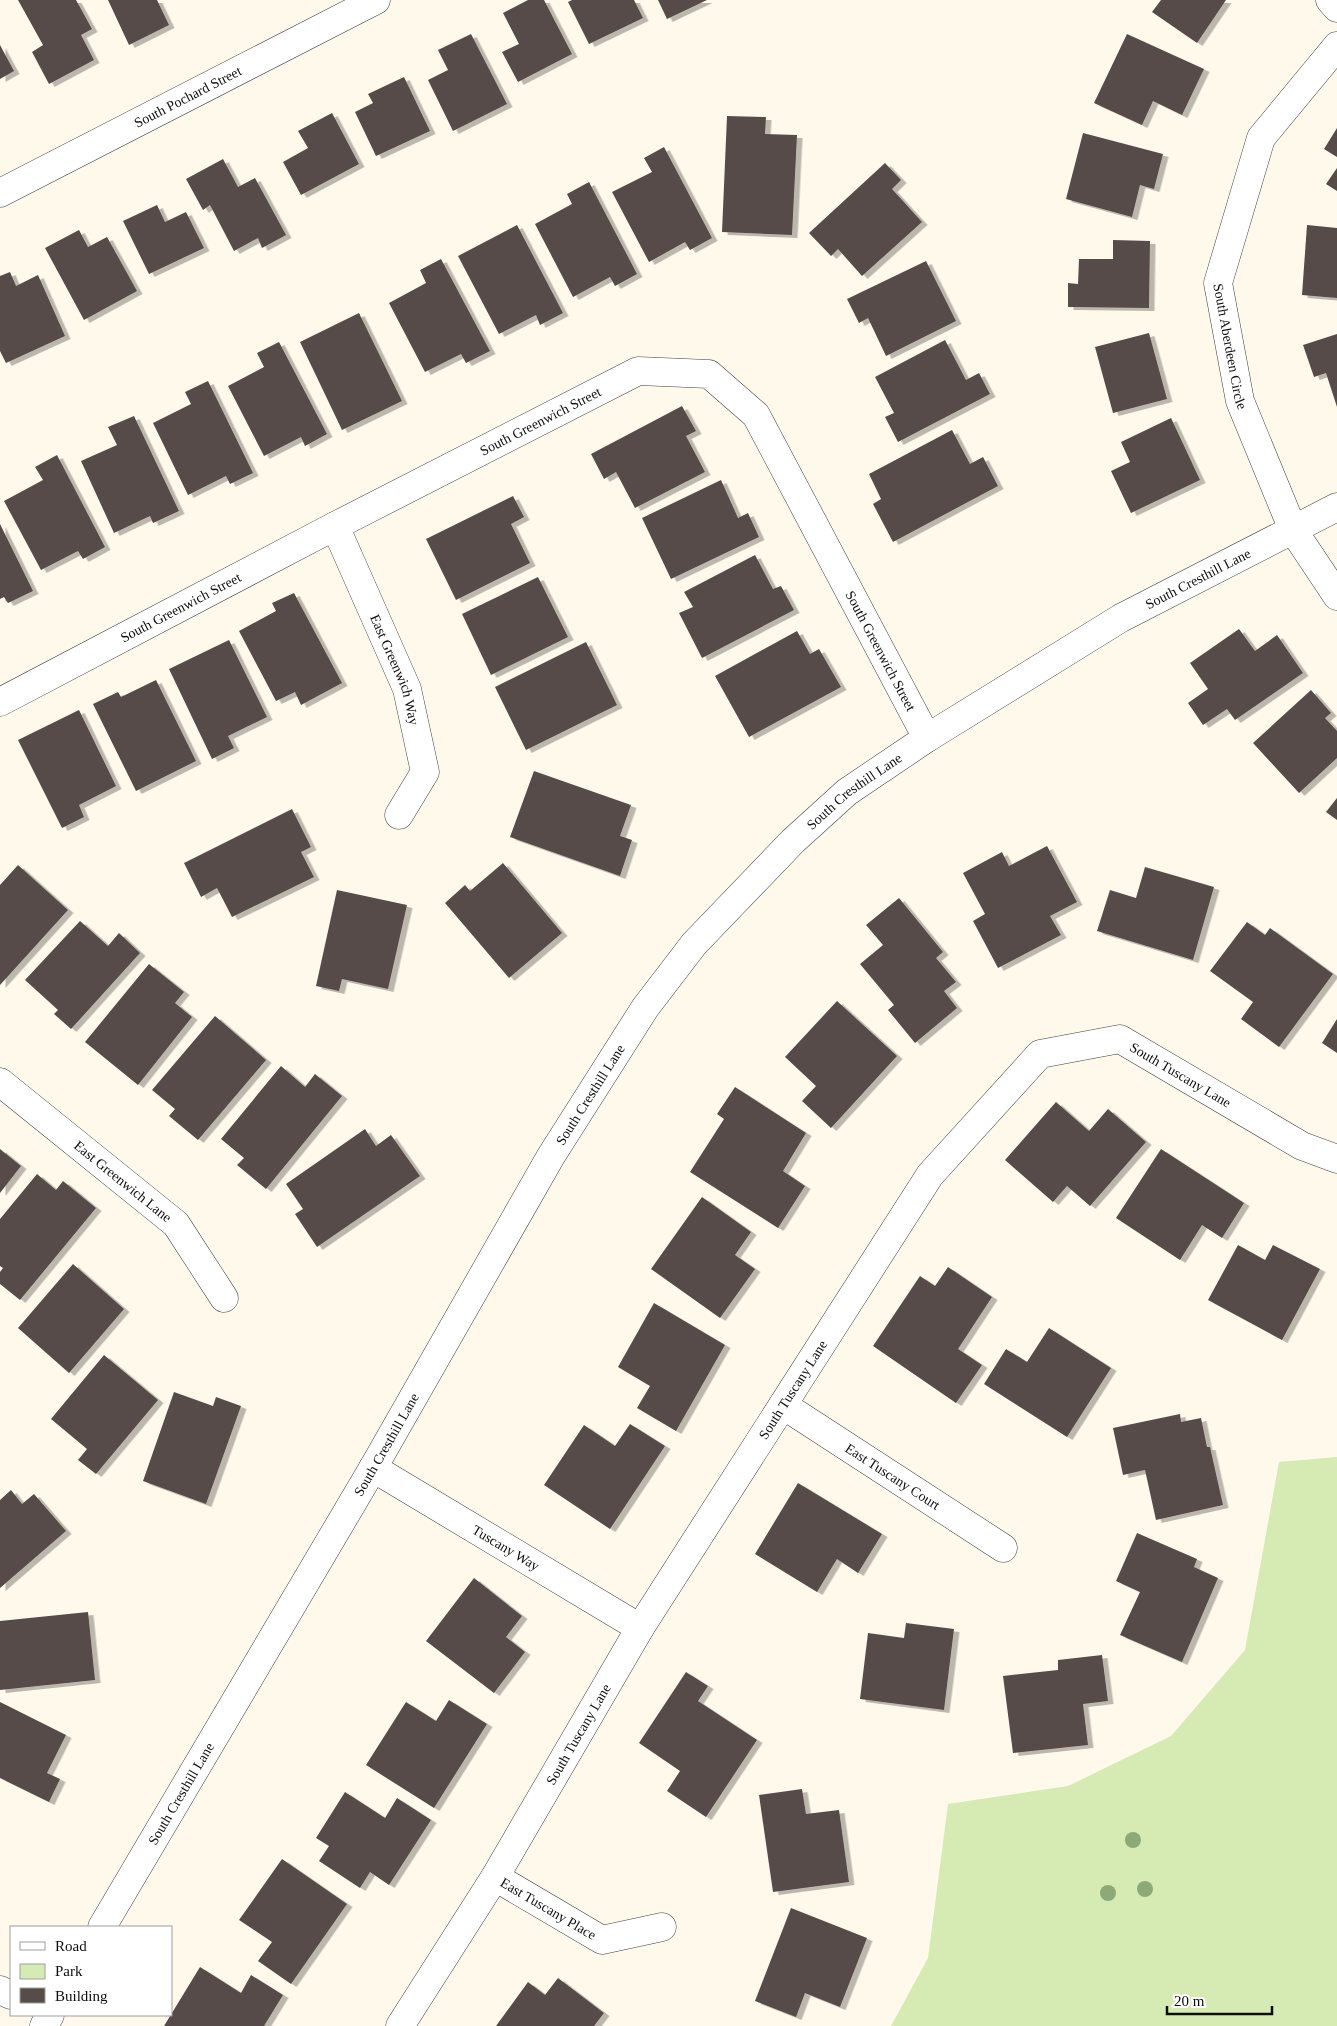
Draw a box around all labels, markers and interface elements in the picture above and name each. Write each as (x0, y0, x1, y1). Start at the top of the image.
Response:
street label: South Pochard Street (132, 63, 244, 130)
street label: South Aberdeen Circle (1211, 282, 1250, 411)
street label: South Greenwich Street (477, 384, 603, 458)
street label: South Cresthill Lane (1143, 545, 1253, 612)
street label: South Greenwich Street (118, 569, 243, 645)
street label: South Greenwich Street (843, 588, 919, 714)
street label: East Greenwich Way (367, 612, 422, 726)
street label: South Cresthill Lane (804, 750, 904, 832)
street label: South Tuscany Lane (1128, 1039, 1234, 1110)
street label: South Cresthill Lane (553, 1042, 627, 1148)
street label: East Greenwich Lane (71, 1138, 175, 1225)
street label: South Tuscany Lane (756, 1337, 830, 1442)
street label: South Cresthill Lane (351, 1391, 422, 1499)
street label: East Tuscany Court (843, 1440, 943, 1513)
street label: Tuscany Way (470, 1522, 542, 1574)
street label: South Tuscany Lane (543, 1681, 613, 1787)
street label: South Cresthill Lane (145, 1740, 217, 1847)
street label: East Tuscany Place (498, 1875, 599, 1942)
legend (10, 1926, 172, 2016)
text: Road (55, 1938, 87, 1954)
text: Park (55, 1963, 83, 1979)
scale bar (1167, 1984, 1272, 2016)
text: Building (55, 1988, 108, 2004)
text: 20 m (1174, 1993, 1205, 2009)

